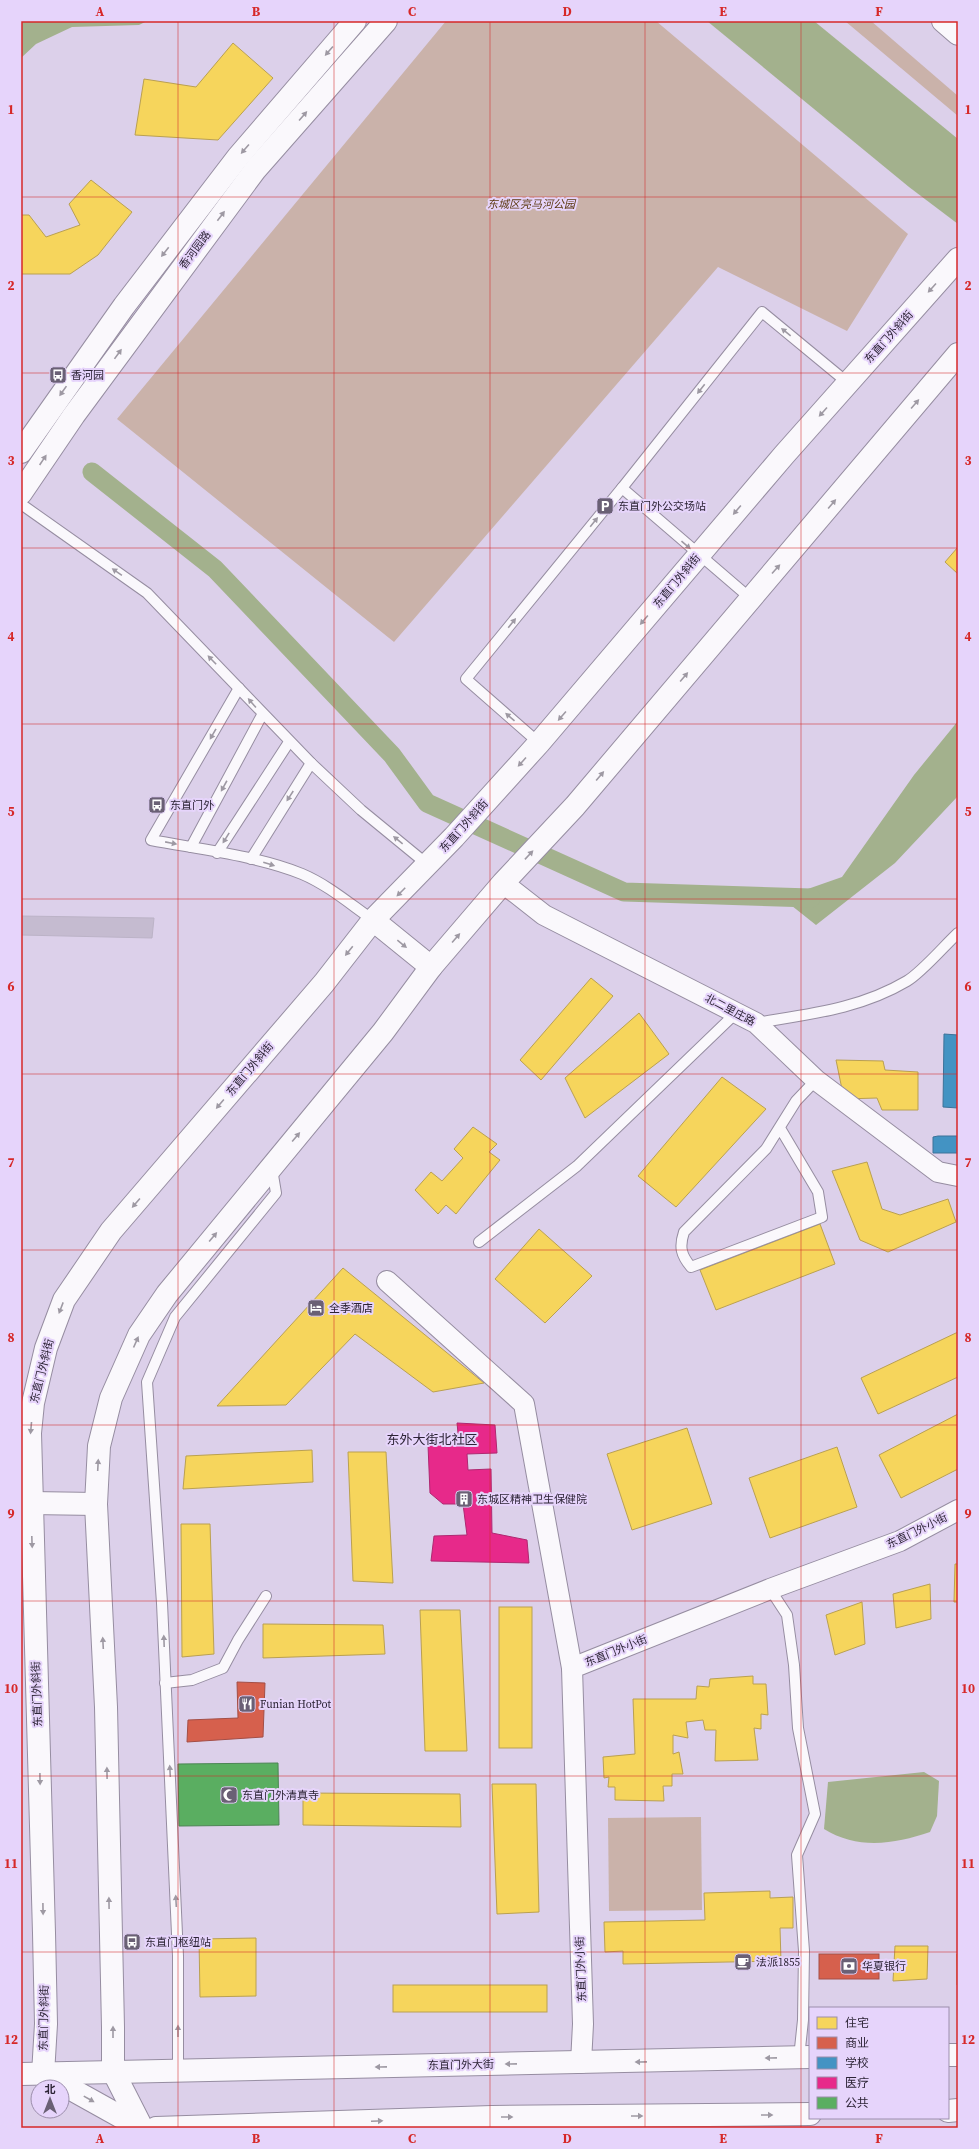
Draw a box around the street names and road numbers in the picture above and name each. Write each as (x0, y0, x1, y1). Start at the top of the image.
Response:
street label: 香河园路 (176, 228, 214, 272)
street label: 东直门外斜街 (861, 307, 917, 367)
street label: 东直门外斜街 (650, 551, 704, 611)
street label: 东直门外斜街 (436, 796, 492, 856)
street label: 北二里庄路 (702, 990, 758, 1030)
street label: 东直门外斜街 (223, 1039, 277, 1099)
street label: 东直门外斜街 (27, 1337, 57, 1405)
street label: 东直门外小街 (884, 1510, 950, 1552)
street label: 东直门外小街 (583, 1632, 649, 1670)
street label: 东直门外斜街 (28, 1661, 46, 1727)
street label: 东直门外小街 (572, 1936, 590, 2002)
street label: 东直门外斜街 (36, 1985, 52, 2051)
street label: 东直门外大街 (428, 2057, 494, 2073)

